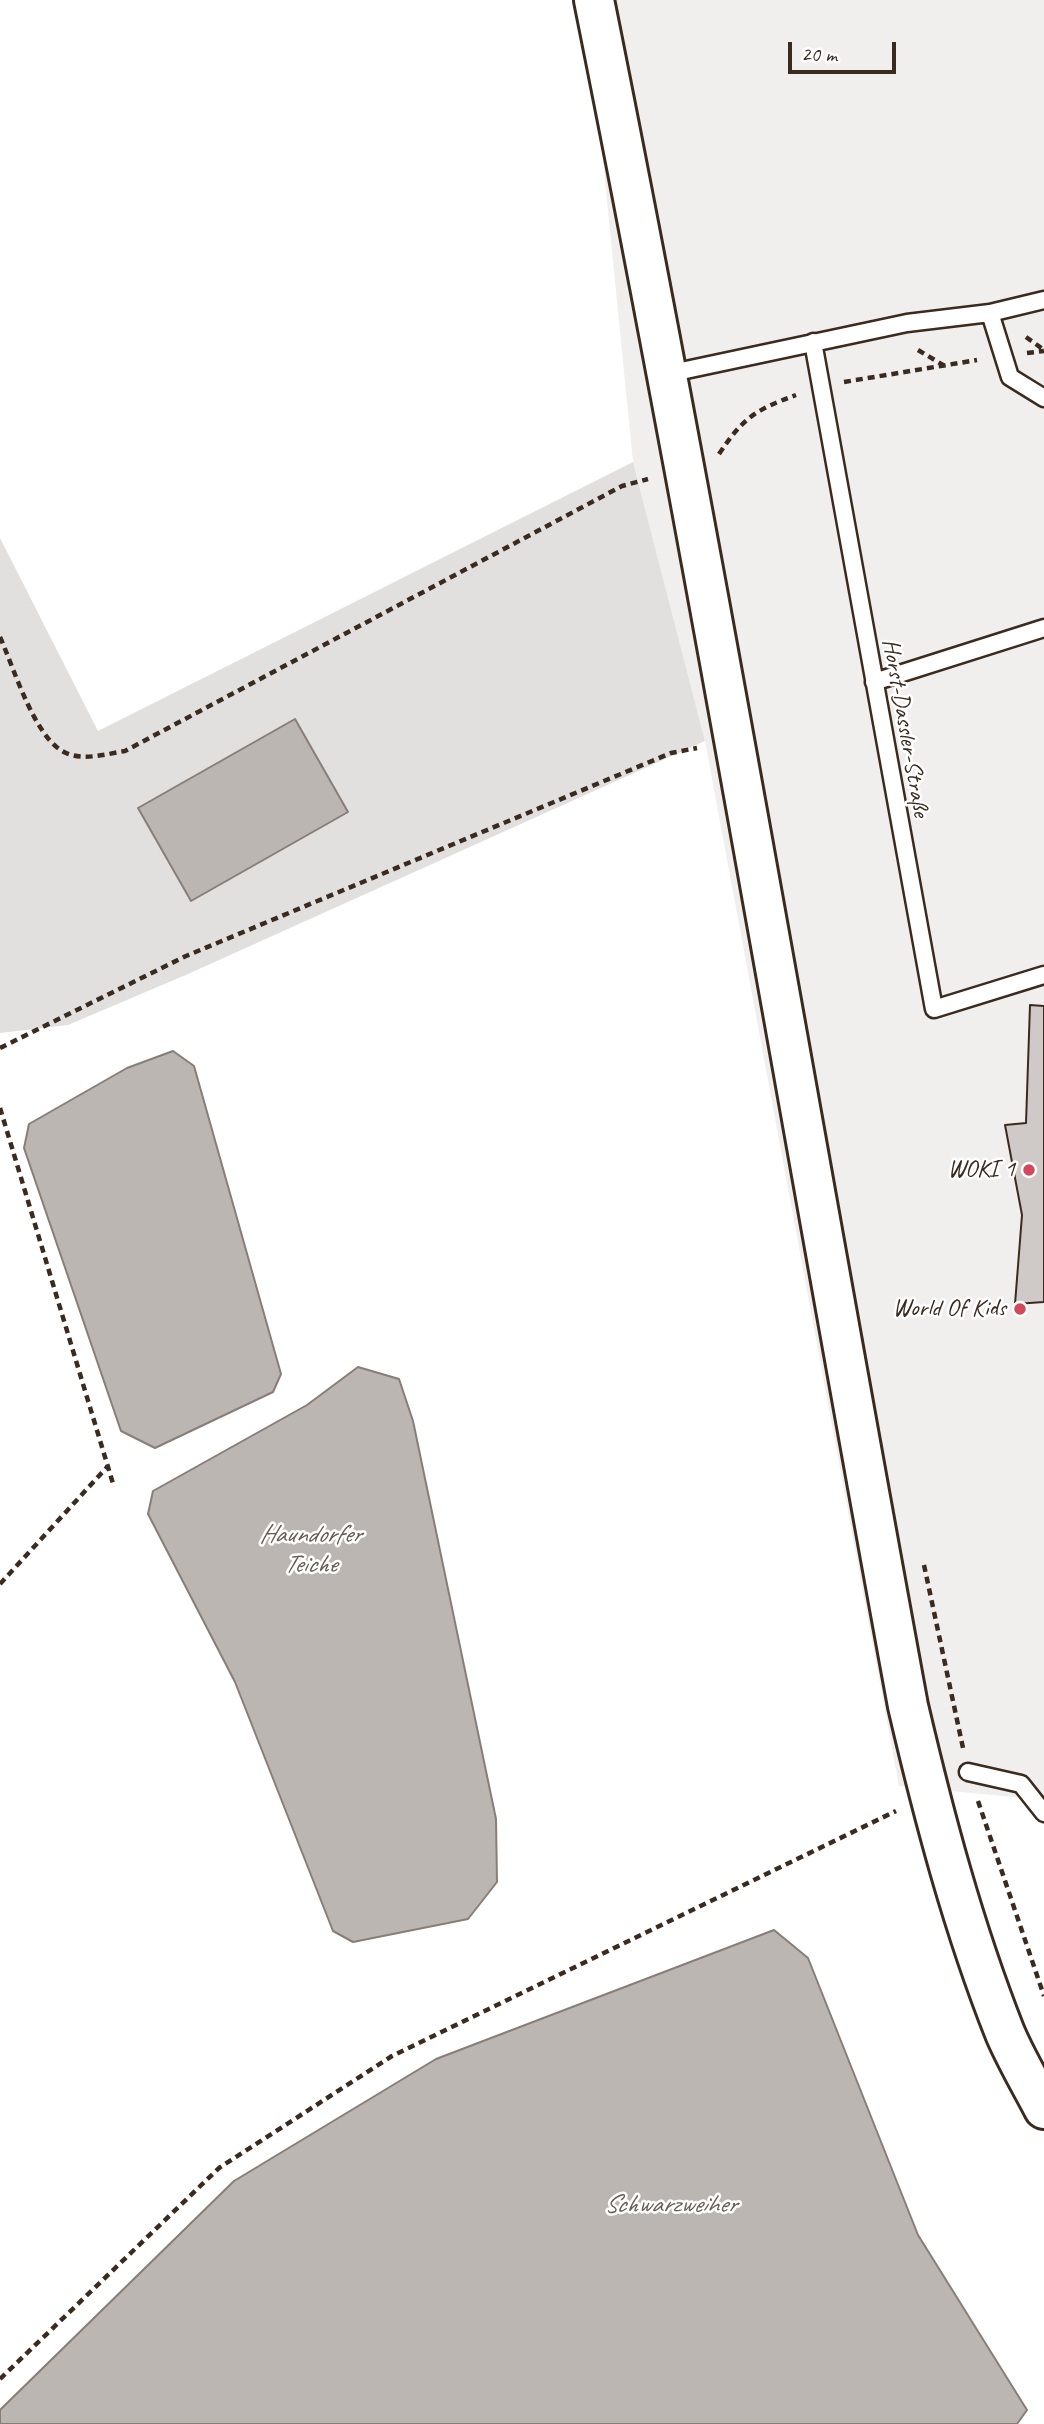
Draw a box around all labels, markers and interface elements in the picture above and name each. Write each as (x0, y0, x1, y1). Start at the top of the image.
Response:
scale bar (792, 28, 900, 72)
text: 20 m (801, 41, 837, 67)
street label: Horst-Dassler-Straße (875, 637, 935, 819)
place label: WOKI 1 (948, 1156, 1015, 1184)
marker: WOKI 1 (1021, 1162, 1037, 1178)
place label: World Of Kids (893, 1295, 1006, 1323)
marker: World Of Kids (1012, 1301, 1028, 1317)
water label: Haundorfer Teiche (259, 1519, 361, 1580)
water label: Schwarzweiher (604, 2189, 736, 2221)

